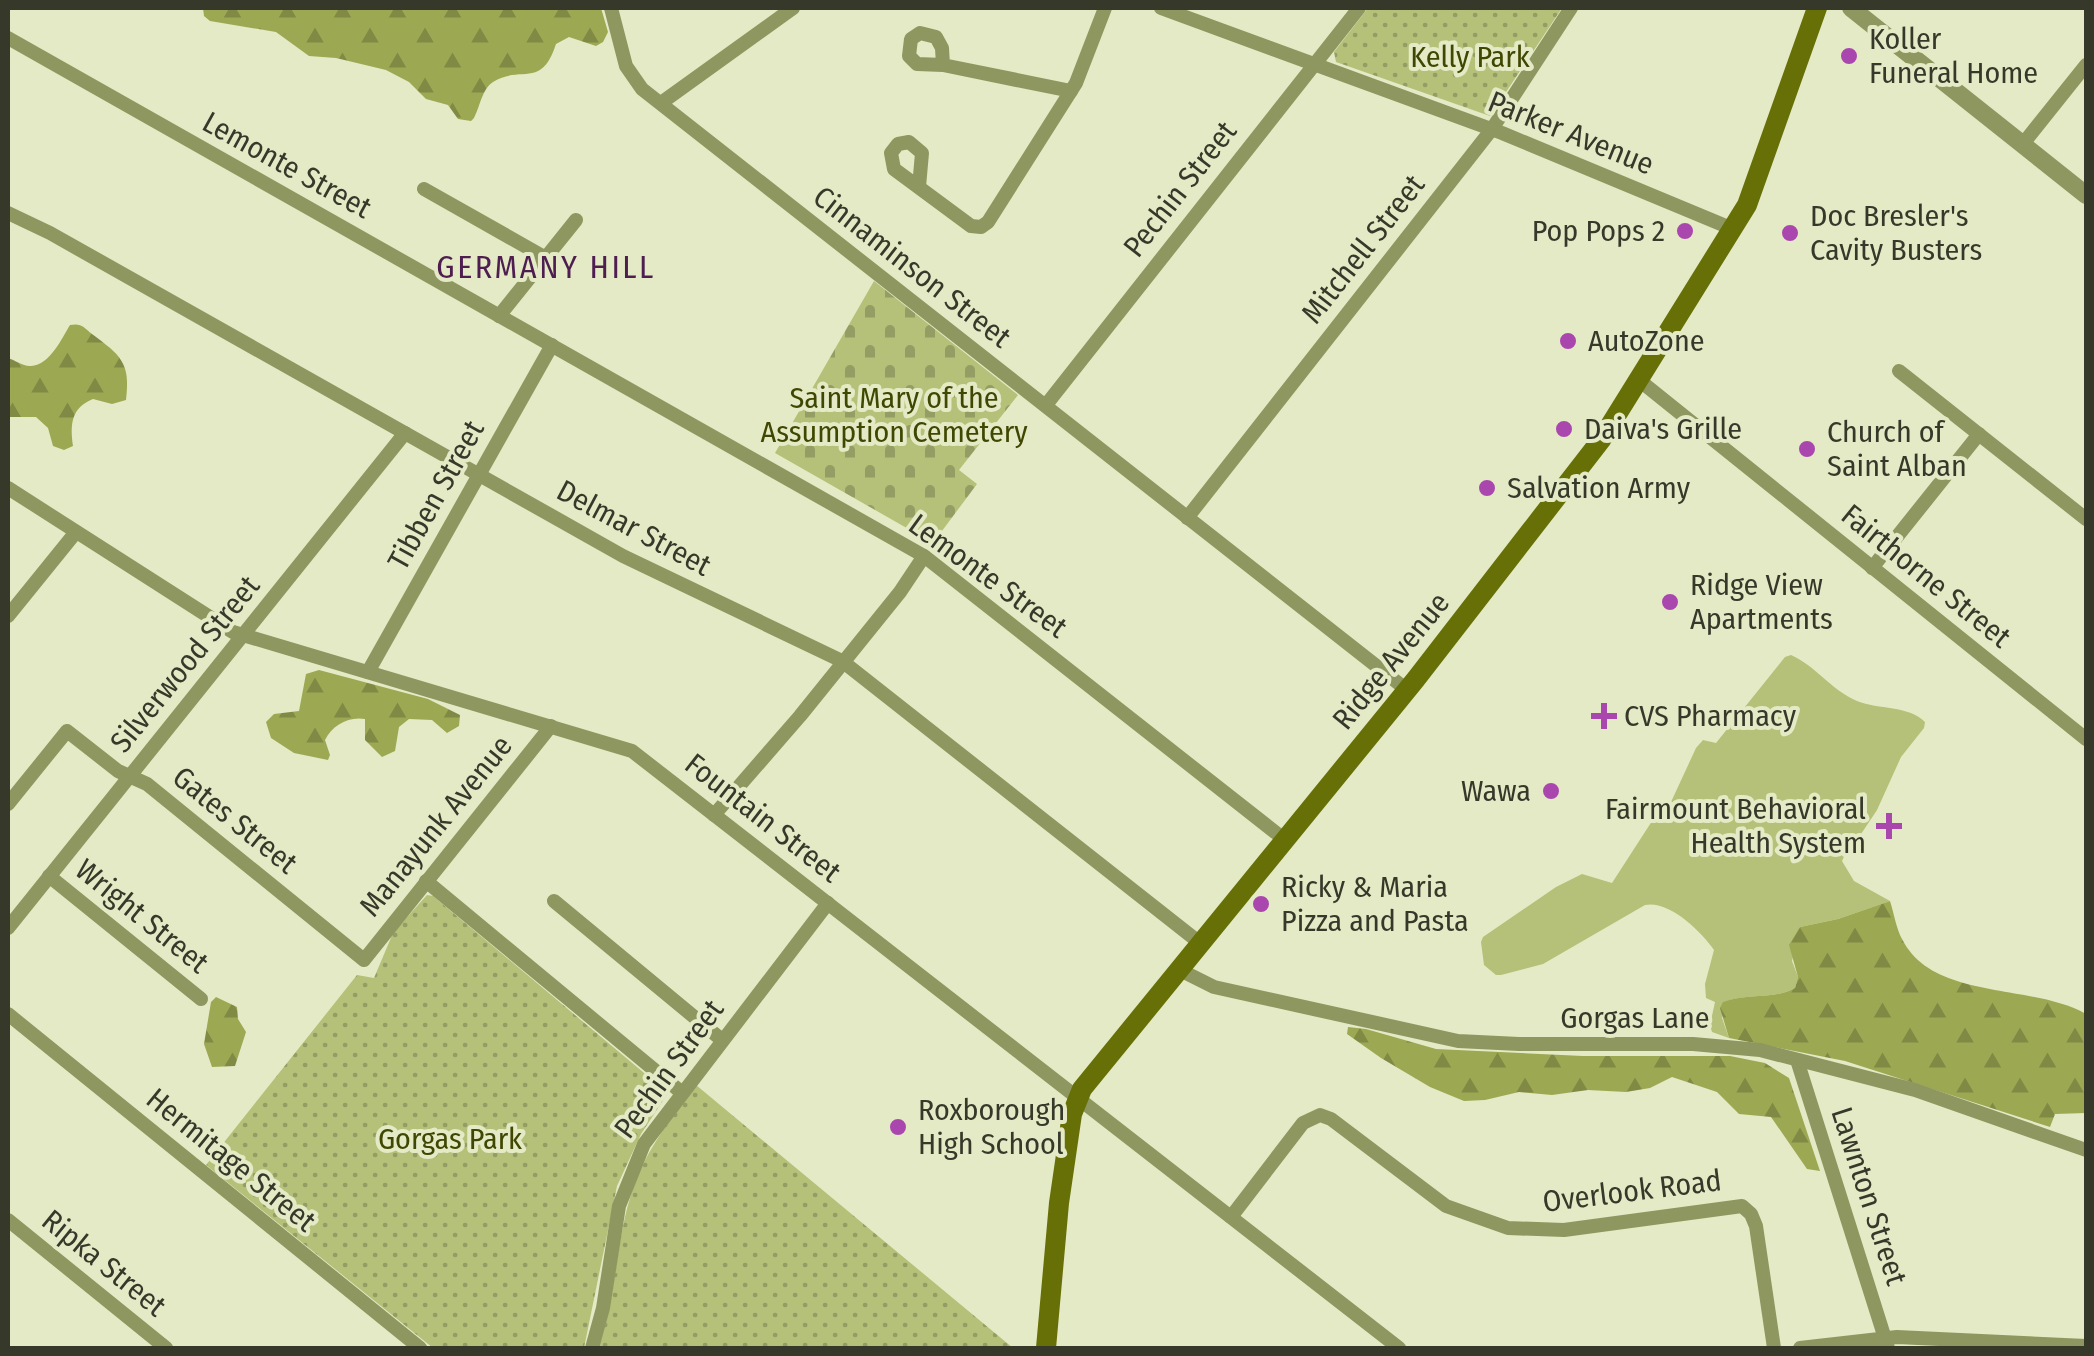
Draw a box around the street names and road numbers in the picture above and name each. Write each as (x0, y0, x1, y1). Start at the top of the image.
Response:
street label: Parker Avenue (1483, 83, 1659, 183)
street label: Lemonte Street (196, 104, 378, 226)
street label: Pechin Street (1116, 114, 1244, 264)
street label: Mitchell Street (1294, 167, 1432, 330)
street label: Cinnaminson Street (806, 179, 1018, 355)
street label: Tibben Street (380, 414, 492, 576)
street label: Delmar Street (551, 472, 717, 584)
street label: Fairthorne Street (1834, 497, 2018, 655)
street label: Lemonte Street (902, 506, 1074, 646)
street label: Silverwood Street (103, 568, 267, 760)
street label: Ridge Avenue (1325, 585, 1457, 737)
street label: Manayunk Avenue (352, 728, 520, 924)
street label: Fountain Street (678, 746, 848, 890)
street label: Gates Street (166, 759, 305, 881)
street label: Wright Street (68, 851, 216, 981)
street label: Pechin Street (607, 993, 731, 1145)
street label: Gorgas Lane (1560, 1000, 1710, 1036)
street label: Hermitage Street (139, 1081, 323, 1239)
street label: Lawnton Street (1823, 1103, 1915, 1290)
street label: Overlook Road (1541, 1162, 1723, 1220)
street label: Ripka Street (35, 1202, 173, 1324)

